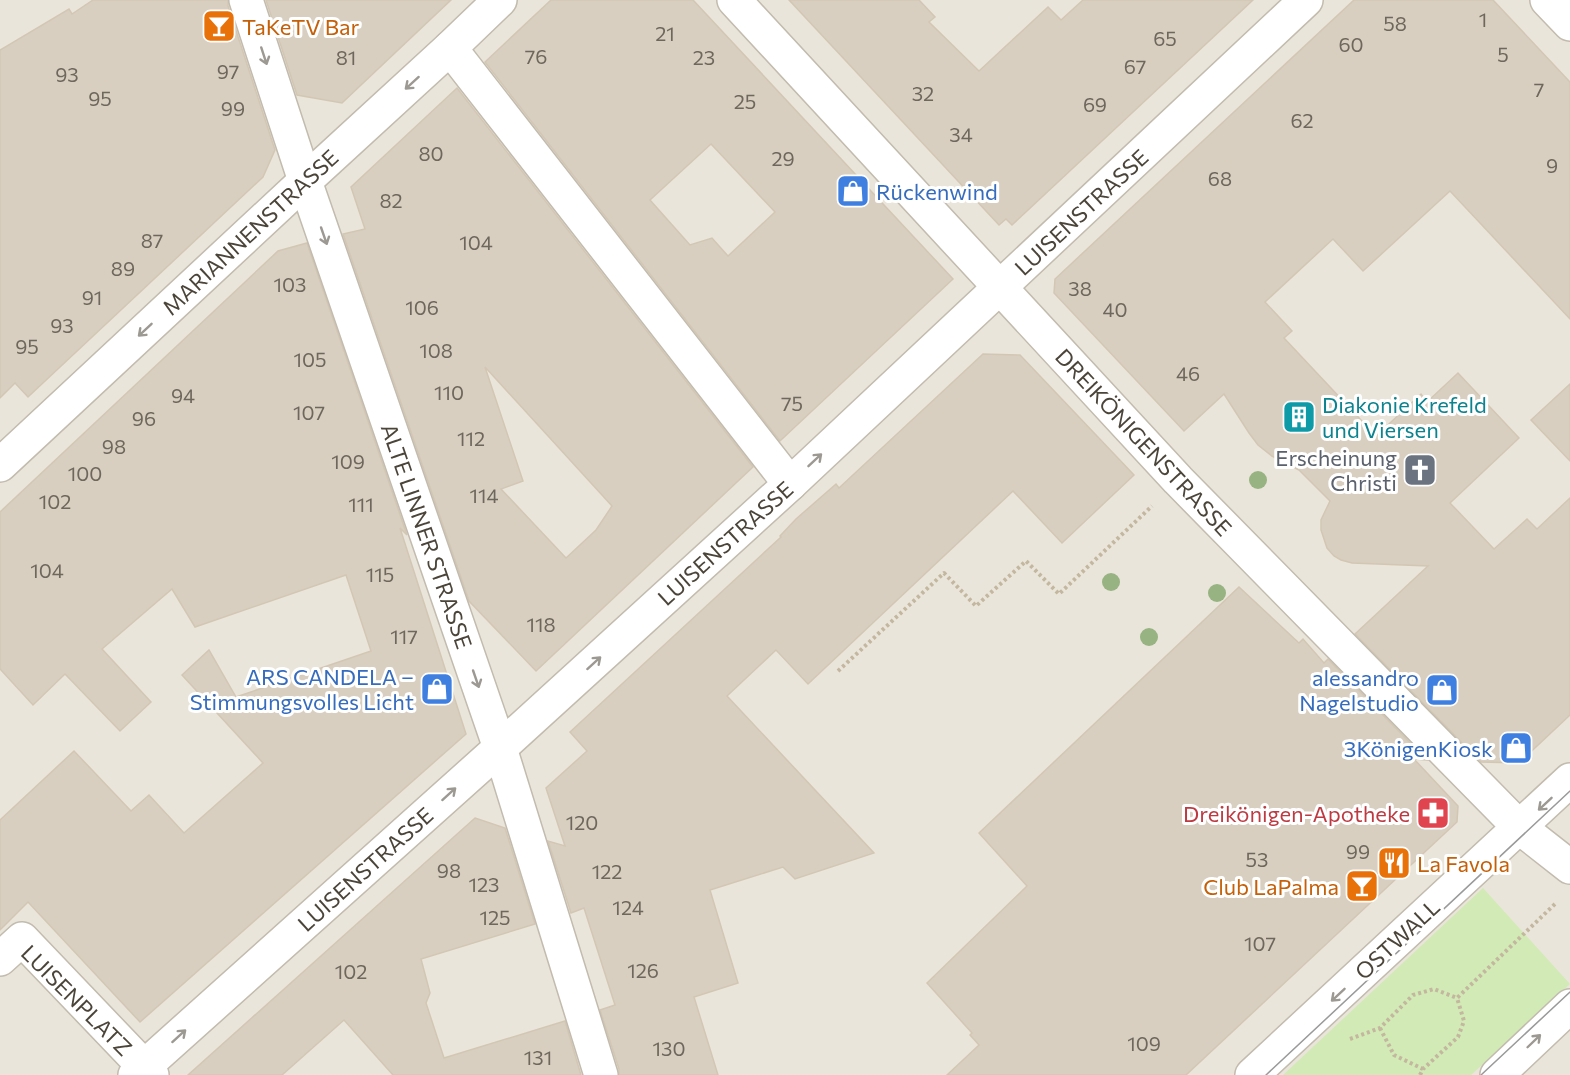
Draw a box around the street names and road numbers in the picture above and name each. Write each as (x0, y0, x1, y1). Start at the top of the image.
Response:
street label: MARIANNENSTRASSE (156, 143, 344, 321)
street label: LUISENSTRASSE (1009, 143, 1153, 281)
street label: DREIKÖNIGENSTRASSE (1050, 343, 1238, 541)
street label: ALTE LINNER STRASSE (376, 420, 478, 652)
street label: LUISENSTRASSE (652, 475, 798, 611)
street label: LUISENSTRASSE (292, 801, 438, 937)
street label: OSTWALL (1349, 893, 1445, 985)
street label: LUISENPLATZ (16, 939, 138, 1061)

